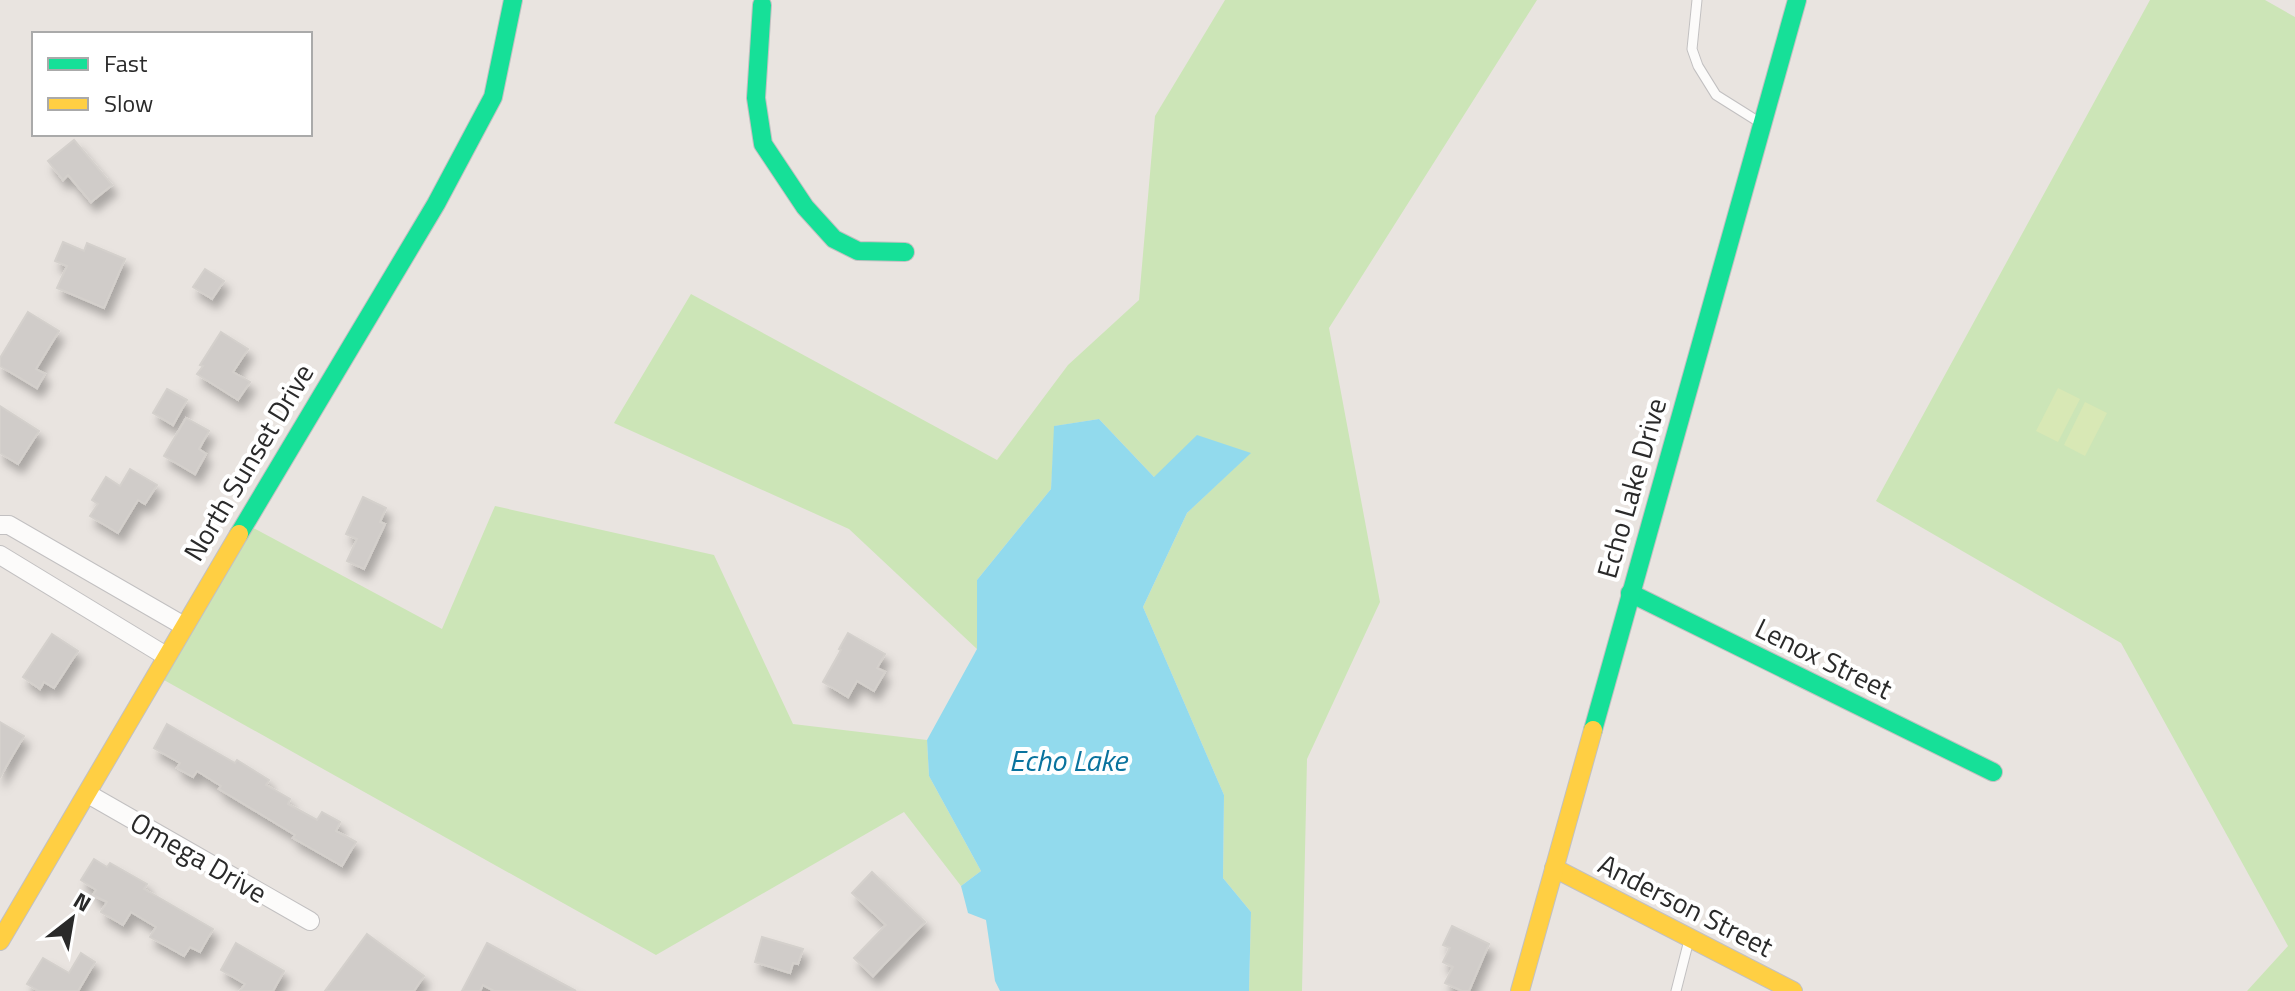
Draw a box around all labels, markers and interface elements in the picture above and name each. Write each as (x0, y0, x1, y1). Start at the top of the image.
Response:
legend (32, 32, 312, 136)
text: Fast (104, 45, 148, 81)
text: Slow (104, 85, 153, 121)
street label: North Sunset Drive (172, 355, 324, 569)
street label: Echo Lake Drive (1585, 393, 1677, 583)
street label: Lenox Street (1748, 606, 1900, 710)
water label: Echo Lake (1009, 737, 1129, 783)
street label: Omega Drive (122, 800, 276, 914)
street label: Anderson Street (1591, 842, 1781, 968)
north arrow (32, 879, 112, 959)
text: N (67, 883, 98, 920)

